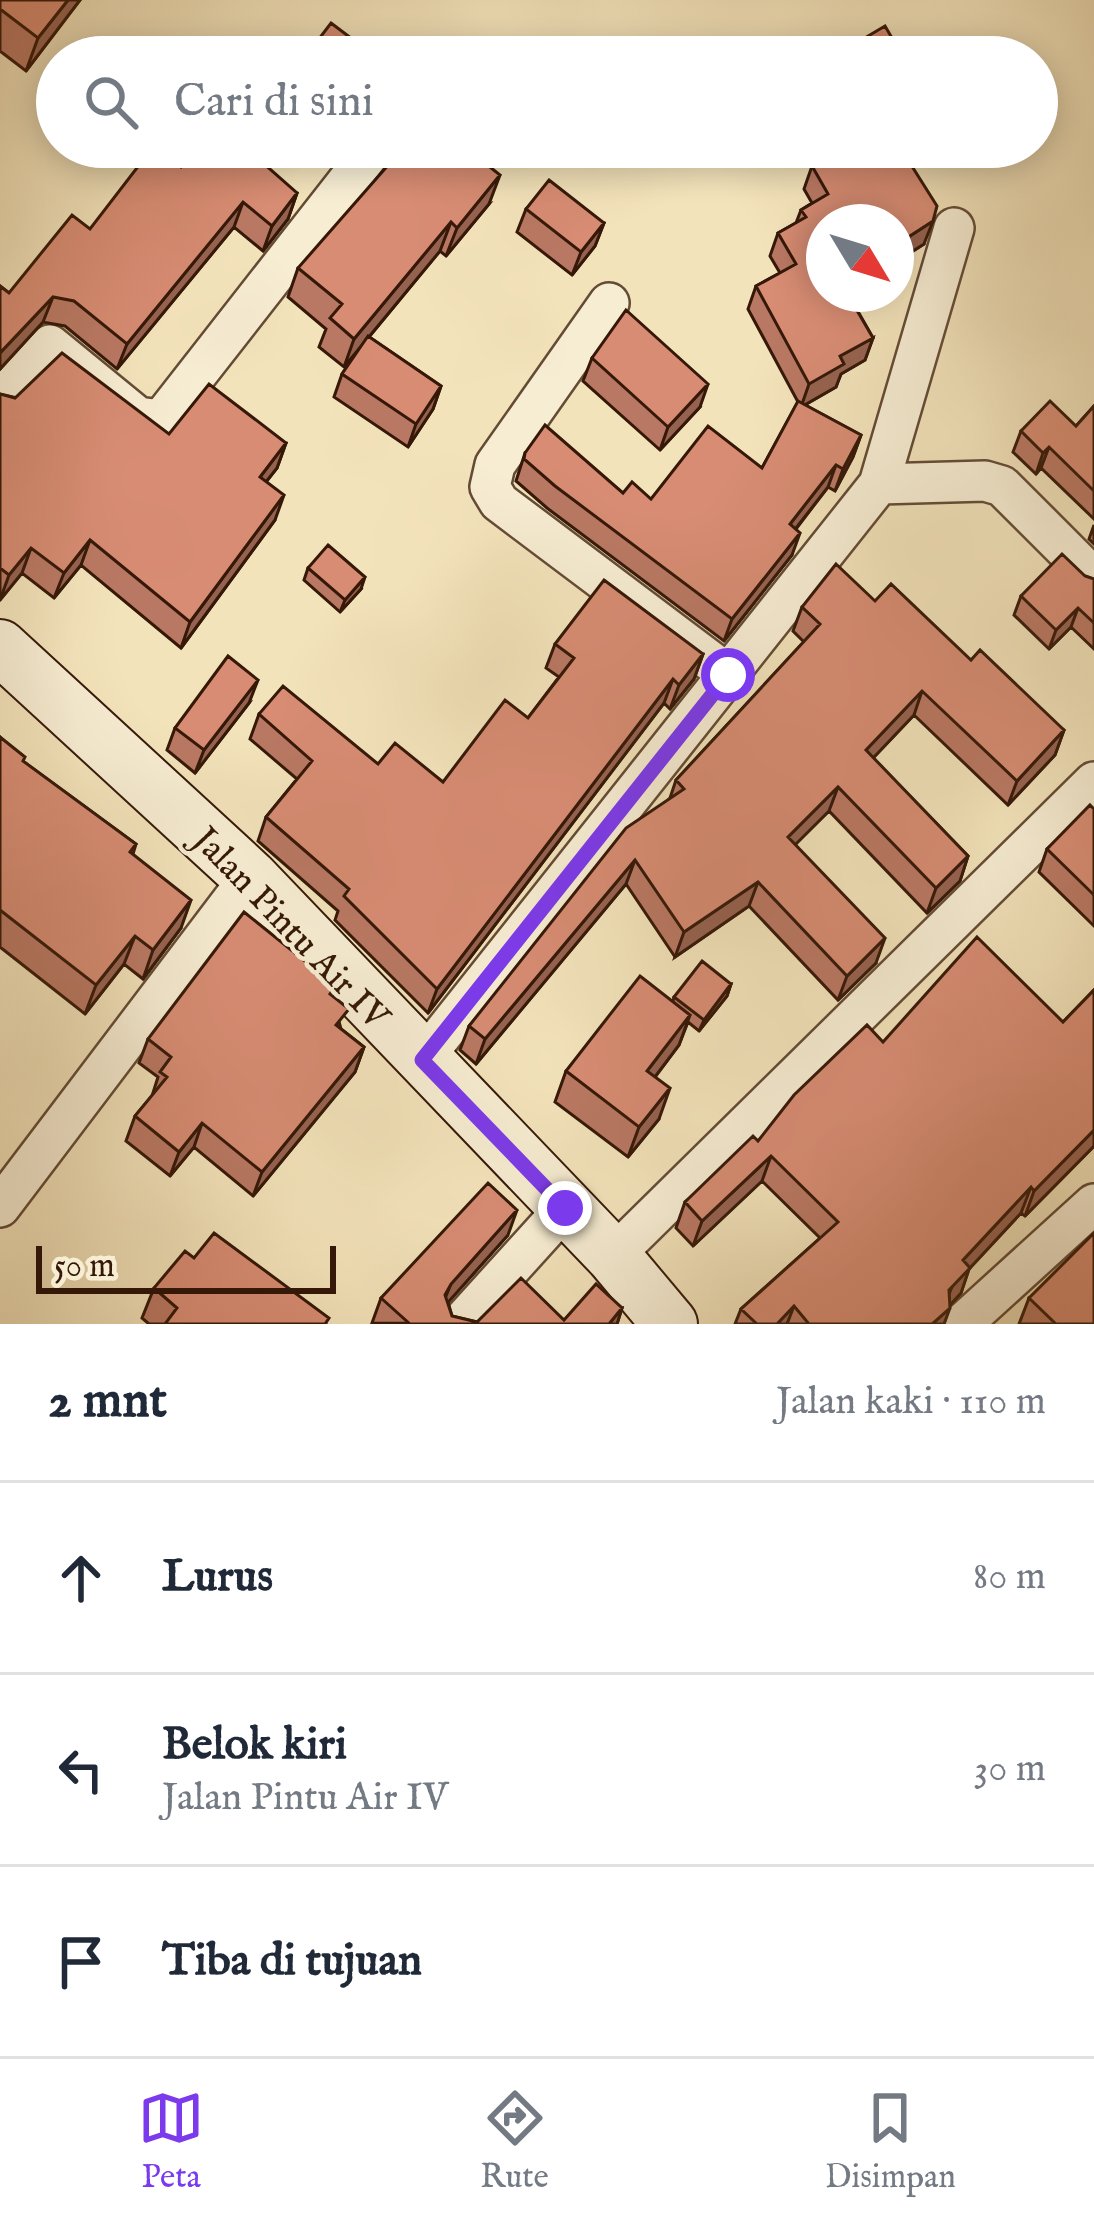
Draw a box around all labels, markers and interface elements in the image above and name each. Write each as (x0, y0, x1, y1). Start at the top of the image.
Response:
search box (36, 36, 1058, 168)
icon: search (78, 69, 144, 135)
text: Cari di sini (174, 74, 374, 131)
north arrow (806, 204, 914, 312)
route start (701, 648, 755, 702)
street label: Jalan Pintu Air IV (179, 815, 399, 1041)
route end (538, 1181, 592, 1235)
scale bar (36, 1240, 336, 1293)
text: 50 m (54, 1246, 115, 1288)
text: 2 mnt (48, 1370, 167, 1435)
text: Jalan kaki · 110 m (776, 1378, 1046, 1427)
icon: ahead (48, 1545, 114, 1611)
text: Lurus (162, 1549, 273, 1606)
text: 80 m (973, 1553, 1046, 1602)
text: Belok kiri (162, 1717, 347, 1774)
icon: left (48, 1737, 114, 1803)
text: 30 m (974, 1745, 1046, 1794)
text: Jalan Pintu Air IV (162, 1774, 448, 1823)
icon: arrive (48, 1929, 114, 1995)
text: Tiba di tujuan (162, 1933, 422, 1990)
tab: Peta (138, 2085, 204, 2199)
tab: Rute (480, 2085, 549, 2199)
tab: Disimpan (825, 2085, 956, 2199)

